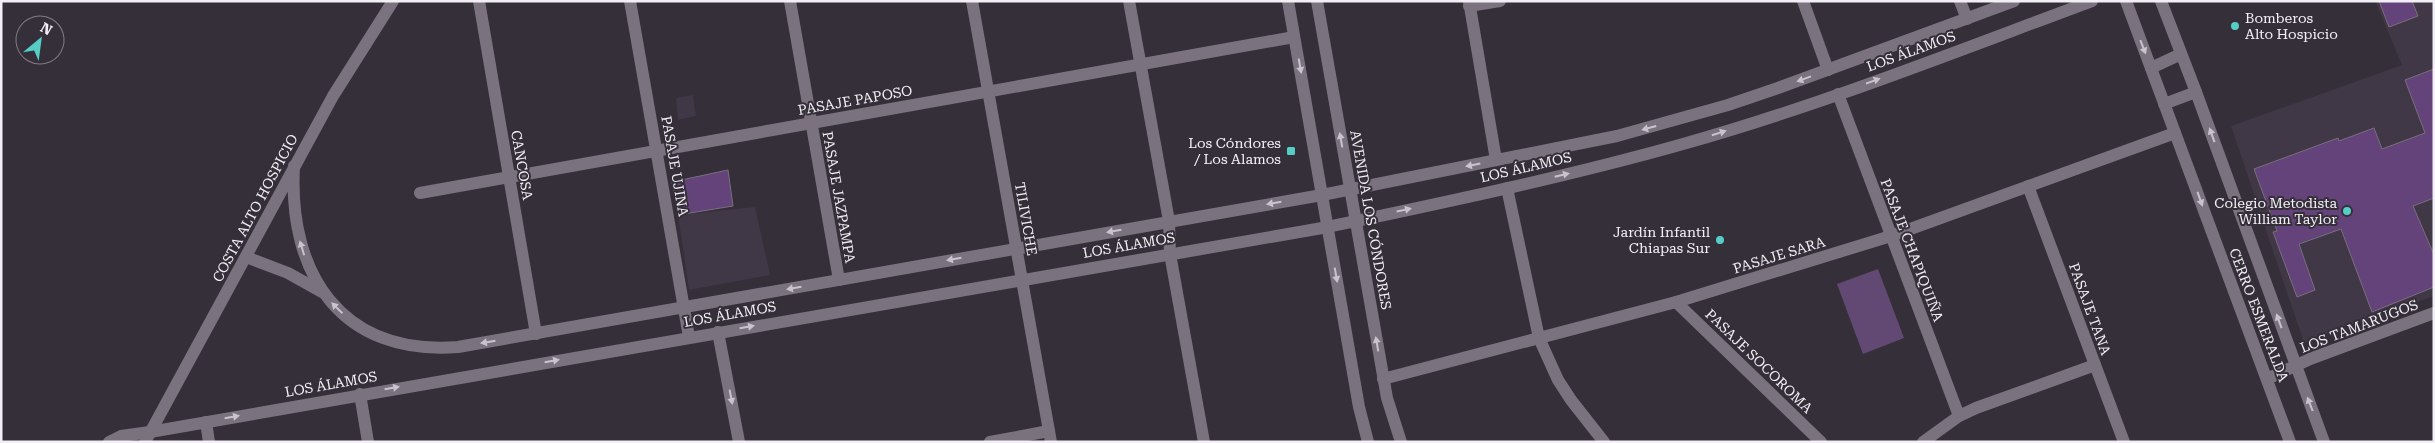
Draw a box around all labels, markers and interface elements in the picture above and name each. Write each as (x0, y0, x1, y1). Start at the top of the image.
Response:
place label: Bomberos Alto Hospicio (2245, 10, 2338, 42)
north arrow (15, 15, 65, 65)
text: N (38, 19, 55, 38)
marker: Bomberos Alto Hospicio (2229, 20, 2241, 32)
street label: LOS ÁLAMOS (1864, 27, 1958, 74)
one-way arrow (2139, 40, 2147, 55)
one-way arrow (1296, 59, 1304, 75)
one-way arrow (1796, 75, 1811, 83)
one-way arrow (1866, 77, 1881, 85)
street label: PASAJE PAPOSO (797, 82, 913, 118)
street label: PASAJE UJINA (658, 114, 692, 218)
one-way arrow (1641, 124, 1656, 132)
one-way arrow (2208, 127, 2216, 142)
street label: CANCOSA (508, 129, 536, 201)
street label: AVENIDA LOS CÓNDORES (1347, 129, 1395, 311)
one-way arrow (1712, 129, 1727, 137)
street label: PASAJE JAZPAMPA (820, 130, 858, 264)
street label: COSTA ALTO HOSPICIO (209, 131, 301, 285)
one-way arrow (1337, 132, 1345, 148)
place label: Los Cóndores / Los Alamos (1188, 135, 1281, 167)
marker: Los Cóndores / Los Alamos (1285, 145, 1297, 157)
street label: LOS ÁLAMOS (1479, 149, 1574, 185)
one-way arrow (1465, 161, 1481, 169)
one-way arrow (1555, 171, 1570, 179)
street label: PASAJE CHAPIQUIÑA (1877, 176, 1947, 324)
street label: TILIVICHE (1012, 181, 1040, 257)
one-way arrow (2197, 192, 2204, 207)
place label: Colegio Metodista William Taylor (2214, 195, 2337, 227)
one-way arrow (1265, 199, 1281, 207)
marker: Colegio Metodista William Taylor (2341, 205, 2353, 217)
one-way arrow (1396, 206, 1411, 214)
place label: Jardín Infantil Chiapas Sur (1613, 224, 1711, 256)
one-way arrow (1105, 227, 1121, 235)
street label: LOS ÁLAMOS (1082, 229, 1177, 261)
street label: PASAJE SARA (1731, 233, 1827, 277)
marker: Jardín Infantil Chiapas Sur (1714, 234, 1726, 246)
one-way arrow (298, 240, 306, 255)
street label: CERRO ESMERALDA (2226, 246, 2292, 384)
one-way arrow (945, 256, 961, 264)
street label: PASAJE TANA (2066, 261, 2114, 358)
one-way arrow (1332, 267, 1340, 283)
one-way arrow (785, 284, 801, 292)
street label: LOS TAMARUGOS (2298, 296, 2421, 356)
street label: LOS ÁLAMOS (683, 298, 778, 330)
one-way arrow (331, 302, 343, 314)
street label: PASAJE SOCOROMA (1702, 306, 1816, 416)
one-way arrow (2275, 313, 2283, 328)
one-way arrow (739, 322, 755, 330)
one-way arrow (1373, 335, 1381, 351)
one-way arrow (480, 338, 496, 346)
one-way arrow (545, 356, 561, 364)
street label: LOS ÁLAMOS (284, 368, 379, 400)
one-way arrow (385, 384, 401, 392)
one-way arrow (727, 389, 735, 405)
one-way arrow (2305, 397, 2313, 411)
one-way arrow (225, 413, 241, 421)

